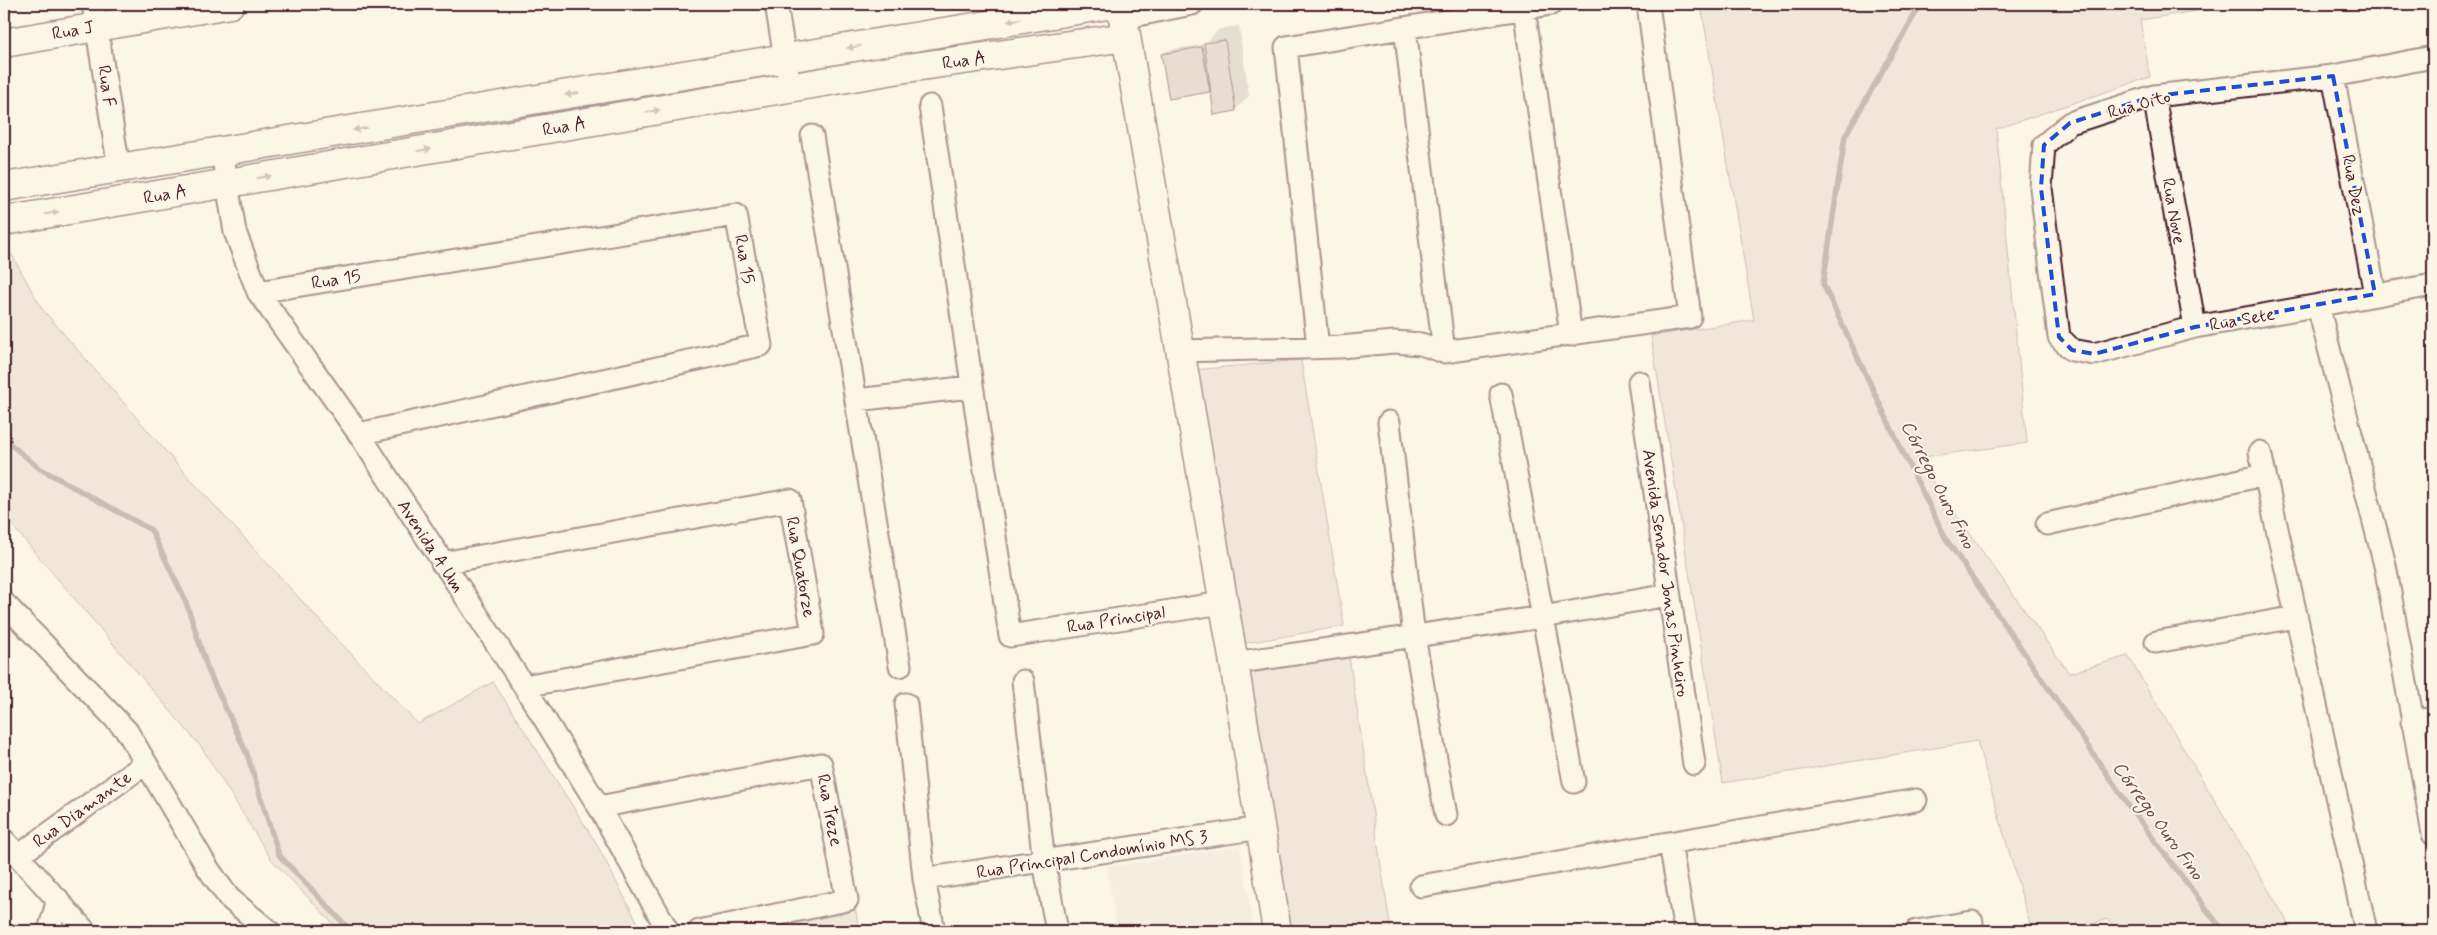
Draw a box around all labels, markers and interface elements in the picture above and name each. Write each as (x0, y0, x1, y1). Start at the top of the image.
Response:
street label: Rua J (50, 15, 96, 47)
one-way arrow (1005, 17, 1021, 25)
one-way arrow (845, 44, 861, 52)
street label: Rua A (941, 46, 988, 76)
street label: Rua F (91, 64, 121, 109)
street label: Rua Oito (2105, 85, 2173, 125)
one-way arrow (564, 90, 580, 98)
one-way arrow (646, 107, 662, 115)
street label: Rua A (540, 111, 588, 143)
one-way arrow (352, 125, 368, 133)
one-way arrow (416, 145, 432, 153)
street label: Rua Dez (2335, 152, 2371, 218)
one-way arrow (256, 173, 272, 181)
street label: Rua Nove (2155, 176, 2191, 246)
street label: Rua A (141, 179, 189, 211)
one-way arrow (44, 209, 60, 217)
street label: Rua 15 (728, 233, 760, 286)
street label: Rua 15 (310, 264, 363, 296)
street label: Rua Sete (2208, 302, 2277, 338)
water label: Córrego Ouro Fino (1893, 416, 1981, 555)
street label: Avenida Senador Jonas Pinheiro (1636, 448, 1694, 699)
street label: Avenida A Um (391, 495, 469, 598)
street label: Rua Quatorze (779, 515, 821, 620)
street label: Rua Principal (1065, 600, 1167, 640)
water label: Córrego Ouro Fino (2105, 757, 2210, 887)
street label: Rua Diamante (28, 766, 137, 854)
street label: Rua Treze (810, 772, 848, 849)
street label: Rua Principal Condomínio MS 3 (975, 825, 1209, 885)

